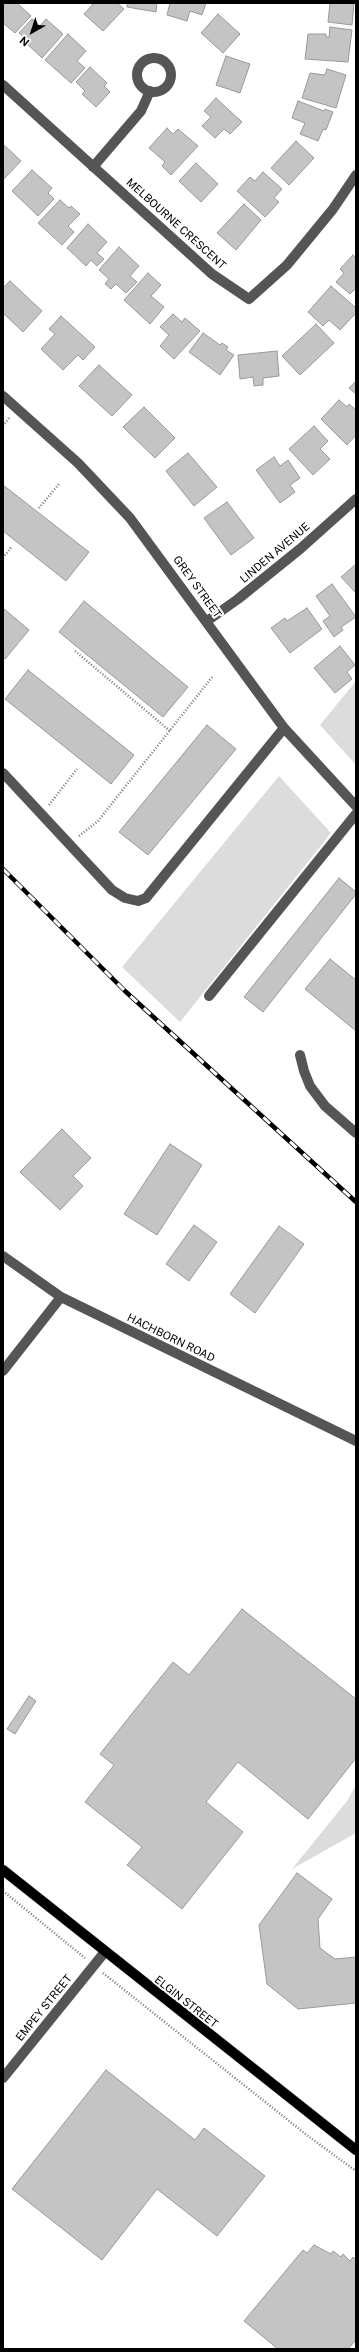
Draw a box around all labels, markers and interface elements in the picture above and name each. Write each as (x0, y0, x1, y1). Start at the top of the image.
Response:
north arrow (12, 12, 52, 52)
text: N (17, 34, 32, 49)
street label: MELBOURNE CRESCENT (123, 176, 229, 272)
street label: LINDEN AVENUE (237, 520, 313, 586)
street label: GREY STREET (170, 553, 224, 621)
street label: HACHBORN ROAD (125, 1311, 217, 1365)
street label: EMPEY STREET (13, 1972, 75, 2044)
street label: ELGIN STREET (152, 1973, 220, 2031)

